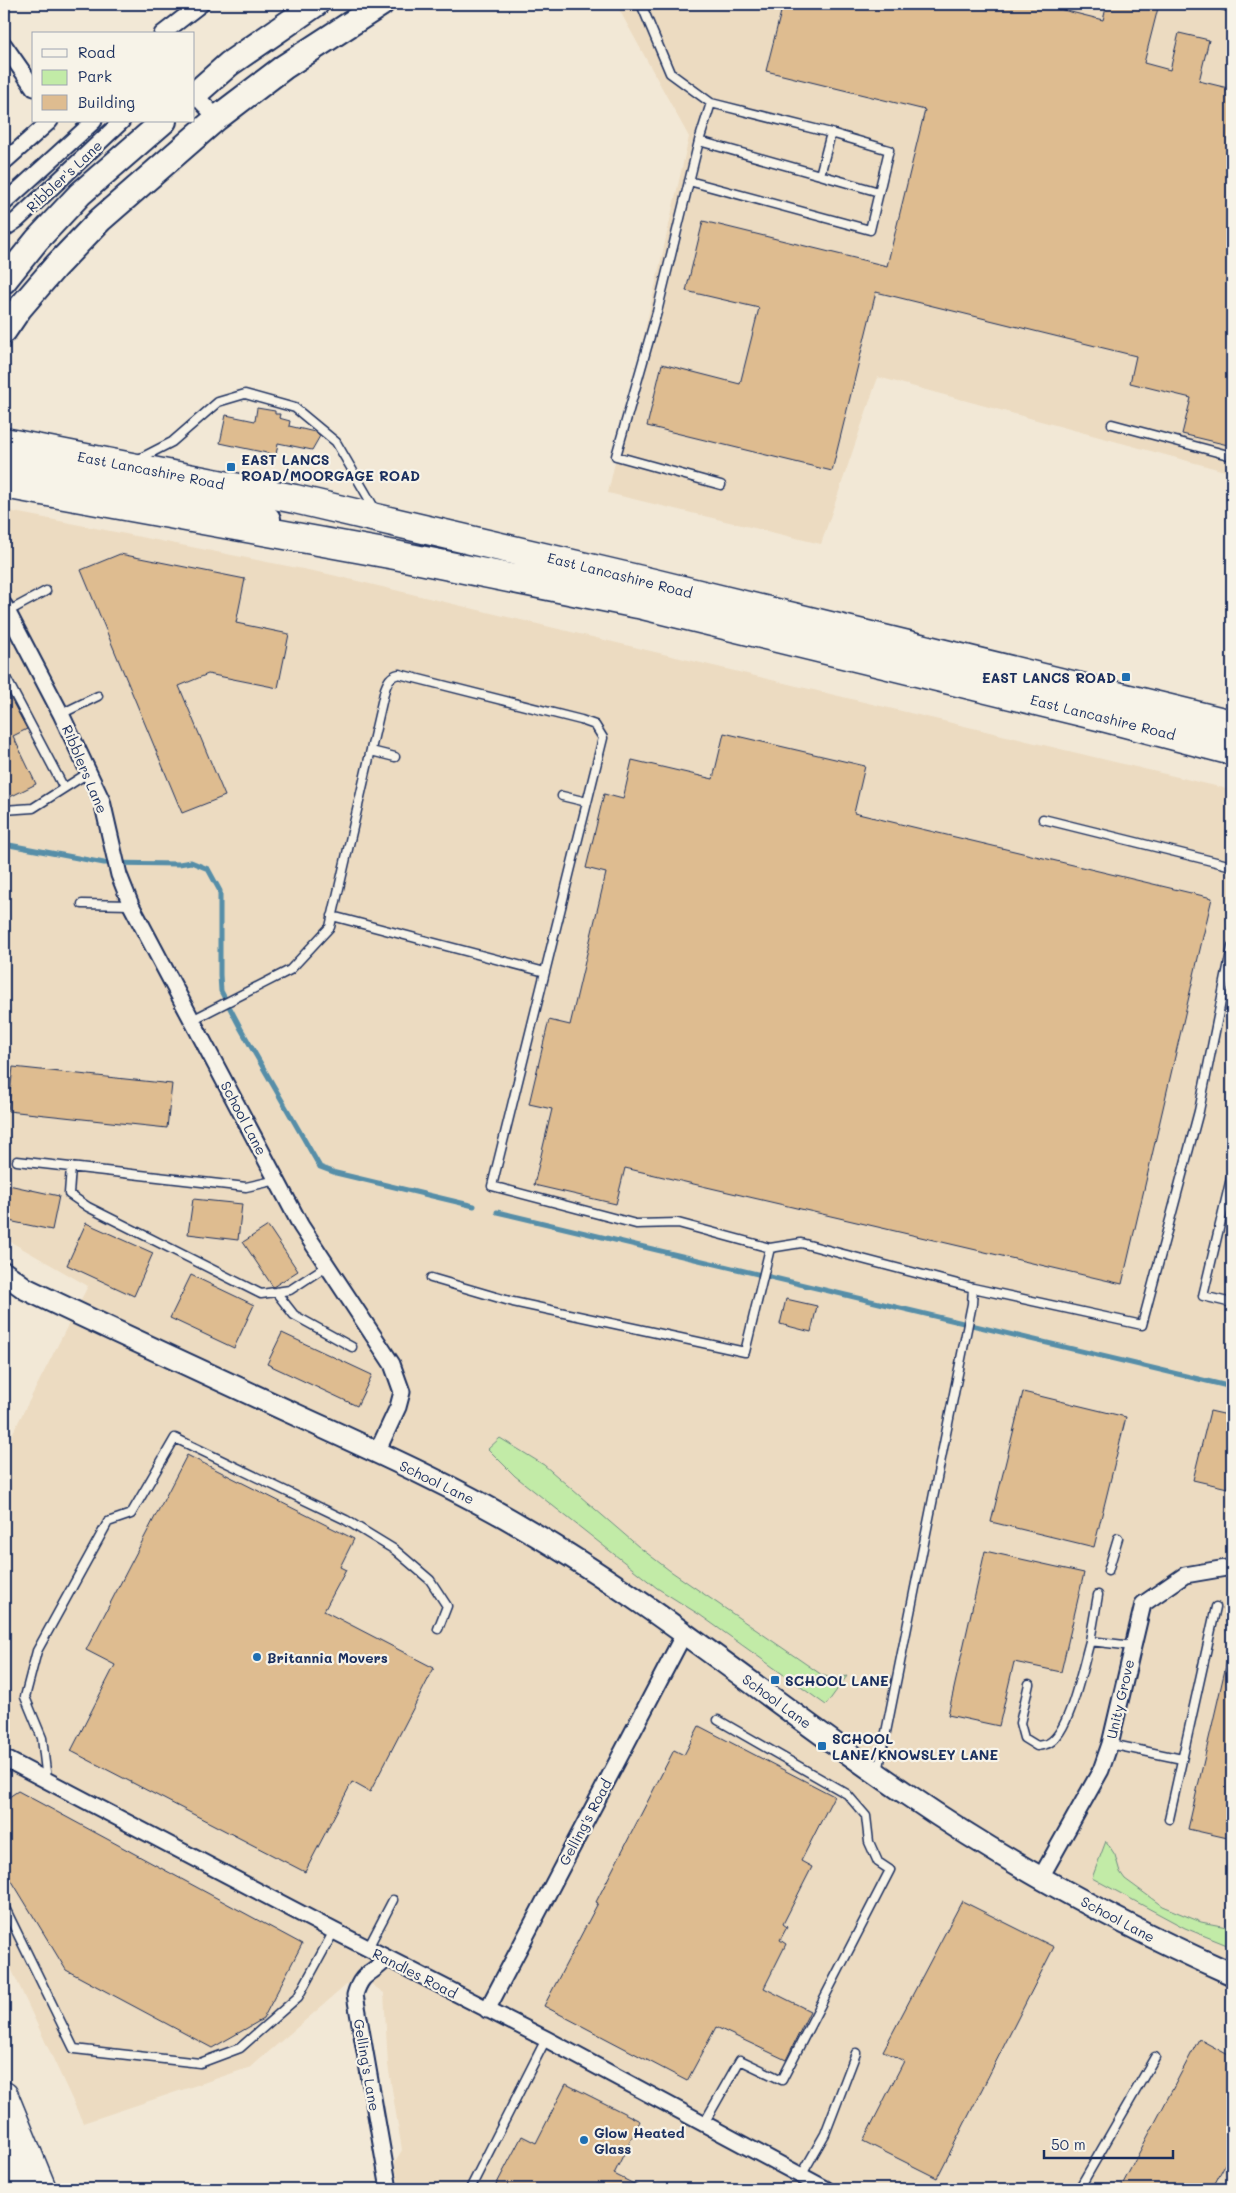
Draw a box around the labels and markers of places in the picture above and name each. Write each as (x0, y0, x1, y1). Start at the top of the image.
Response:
place label: EAST LANCS ROAD/MOORGAGE ROAD (241, 450, 420, 485)
marker: EAST LANCS ROAD/MOORGAGE ROAD (225, 461, 237, 473)
place label: EAST LANCS ROAD (982, 668, 1116, 687)
marker: EAST LANCS ROAD (1120, 671, 1132, 683)
place label: Britannia Movers (267, 1648, 388, 1667)
marker: Britannia Movers (251, 1651, 263, 1663)
place label: SCHOOL LANE (785, 1671, 889, 1690)
marker: SCHOOL LANE (769, 1674, 781, 1686)
place label: SCHOOL LANE/KNOWSLEY LANE (832, 1729, 998, 1764)
marker: SCHOOL LANE/KNOWSLEY LANE (816, 1740, 828, 1752)
place label: Glow Heated Glass (594, 2123, 685, 2158)
marker: Glow Heated Glass (578, 2134, 590, 2146)

